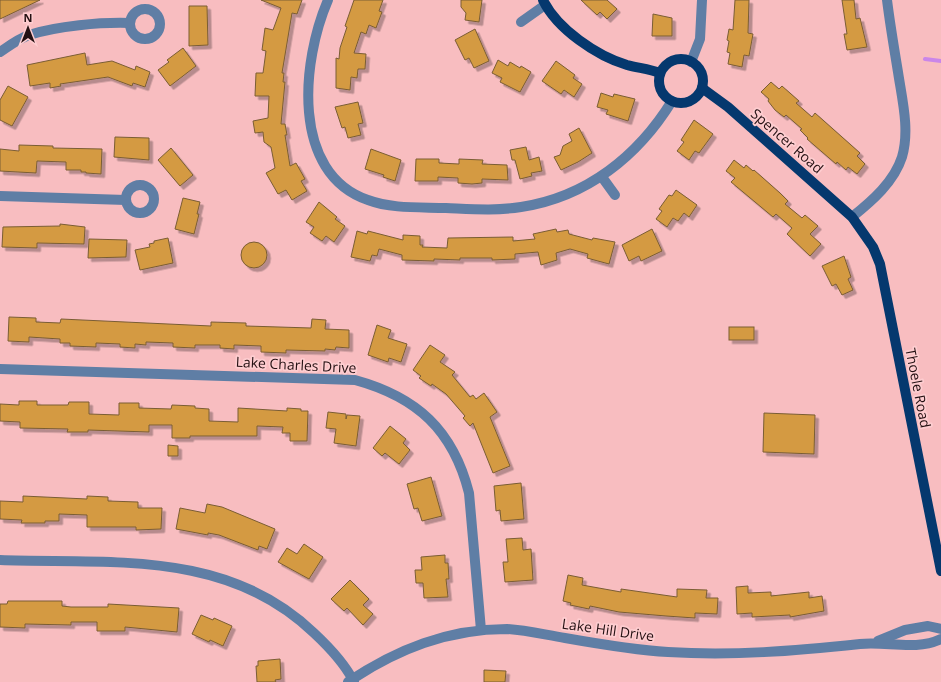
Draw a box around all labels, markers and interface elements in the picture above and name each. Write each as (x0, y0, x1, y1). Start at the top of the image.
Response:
north arrow (8, 8, 48, 48)
text: N (24, 10, 32, 25)
street label: Spencer Road (747, 104, 828, 177)
street label: Thoele Road (901, 346, 936, 429)
street label: Lake Charles Drive (235, 352, 357, 377)
street label: Lake Hill Drive (561, 614, 655, 645)

